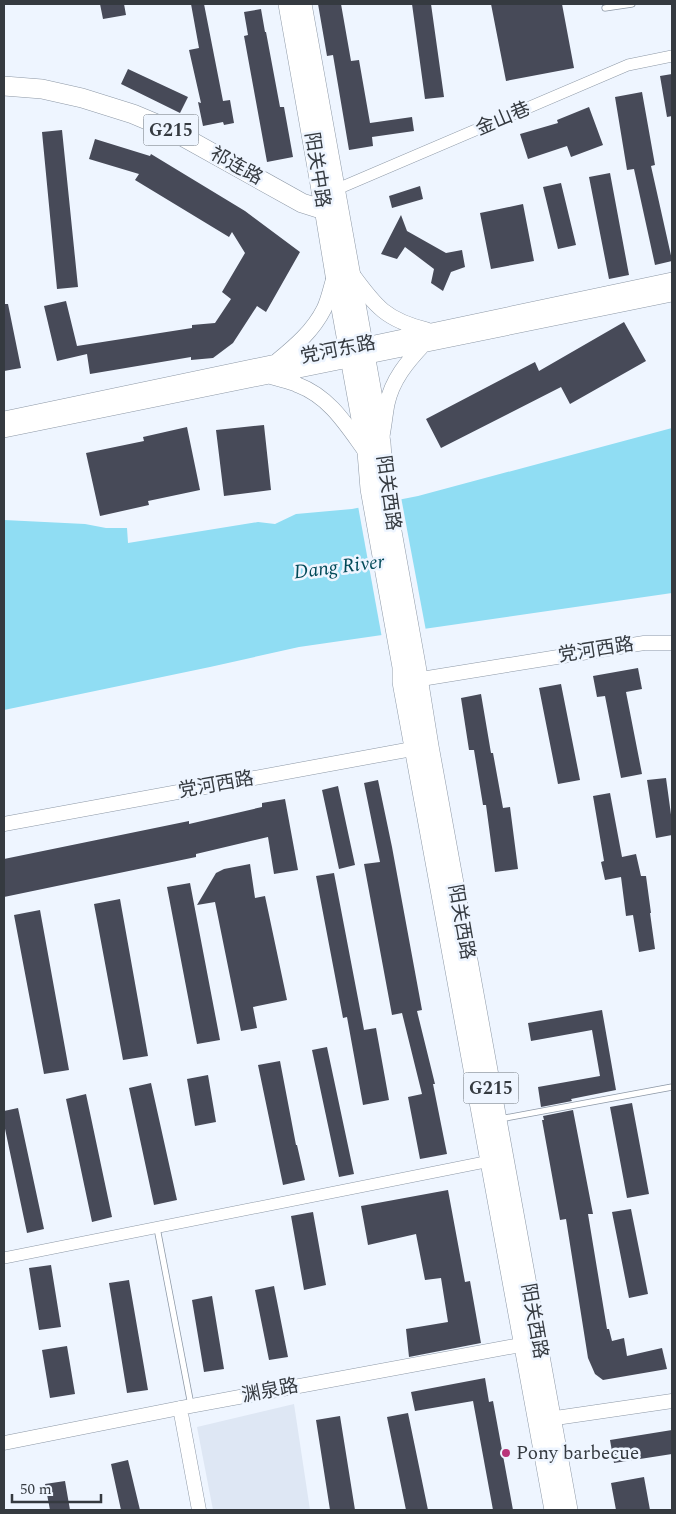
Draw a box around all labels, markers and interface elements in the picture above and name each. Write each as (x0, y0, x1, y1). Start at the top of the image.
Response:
street label: 金山巷 (471, 95, 535, 143)
road number: G215 (144, 114, 198, 146)
street label: 阳关中路 (297, 130, 337, 210)
street label: 祁连路 (204, 139, 268, 193)
street label: 党河东路 (298, 329, 378, 371)
street label: 阳关西路 (368, 453, 408, 533)
water label: Dang River (292, 546, 387, 587)
street label: 党河西路 (556, 630, 636, 670)
street label: 党河西路 (176, 764, 256, 806)
street label: 阳关西路 (440, 882, 482, 962)
road number: G215 (464, 1072, 518, 1104)
street label: 阳关西路 (513, 1281, 555, 1361)
street label: 渊泉路 (239, 1371, 301, 1411)
place label: Pony barbecue (516, 1439, 639, 1468)
marker: Pony barbecue (500, 1447, 512, 1459)
scale bar (12, 1472, 101, 1504)
text: 50 m (20, 1478, 52, 1501)

